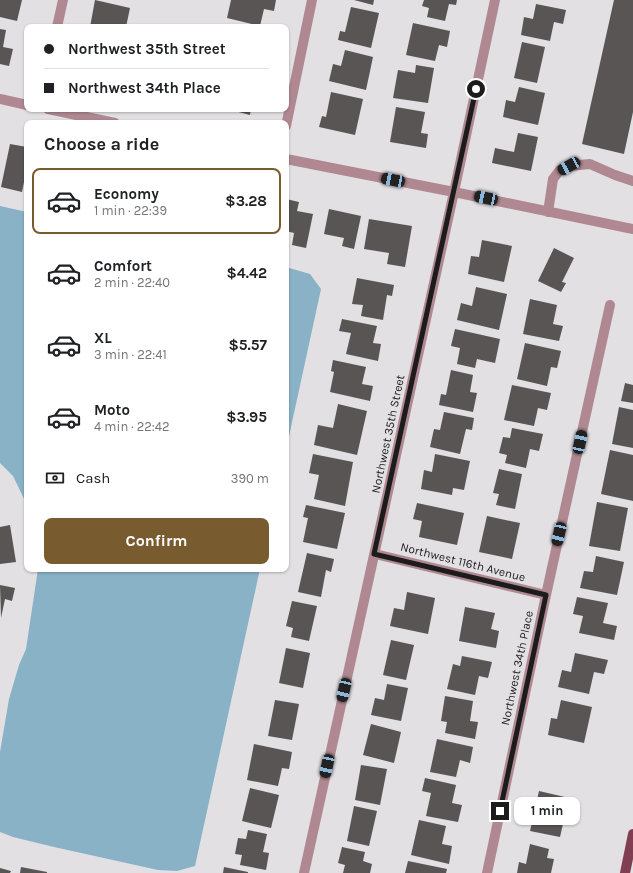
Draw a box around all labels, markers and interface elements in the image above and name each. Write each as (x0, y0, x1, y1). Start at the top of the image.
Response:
text: Northwest 35th Street (68, 40, 226, 58)
text: Northwest 34th Place (68, 79, 221, 97)
route start (467, 80, 485, 98)
text: Choose a ride (44, 133, 159, 155)
car (556, 155, 582, 177)
car (380, 172, 406, 188)
icon: car (46, 183, 82, 219)
text: Economy (94, 185, 159, 203)
car (473, 190, 499, 206)
text: $3.28 (225, 192, 267, 210)
text: 1 min · 22:39 (94, 203, 167, 218)
icon: car (46, 255, 82, 291)
text: Comfort (94, 257, 152, 275)
text: $4.42 (227, 264, 267, 282)
text: 2 min · 22:40 (94, 275, 170, 290)
icon: car (46, 327, 82, 363)
text: XL (94, 329, 112, 347)
text: $5.57 (229, 336, 267, 354)
text: 3 min · 22:41 (94, 347, 167, 362)
street label: Northwest 35th Street (369, 373, 408, 495)
icon: car (46, 399, 82, 435)
text: Moto (94, 401, 130, 419)
text: $3.95 (226, 408, 267, 426)
text: 4 min · 22:42 (94, 419, 170, 434)
car (572, 429, 588, 455)
icon: cash (44, 467, 66, 489)
text: Cash (76, 469, 110, 487)
text: 390 m (231, 471, 269, 486)
button: Confirm (44, 518, 269, 564)
car (550, 521, 568, 547)
street label: Northwest 116th Avenue (399, 540, 527, 584)
street label: Northwest 34th Place (498, 609, 536, 727)
car (335, 677, 353, 703)
car (319, 753, 335, 779)
callout: 1 min (514, 797, 580, 825)
route end (491, 802, 509, 820)
text: 1 min (531, 803, 563, 818)

